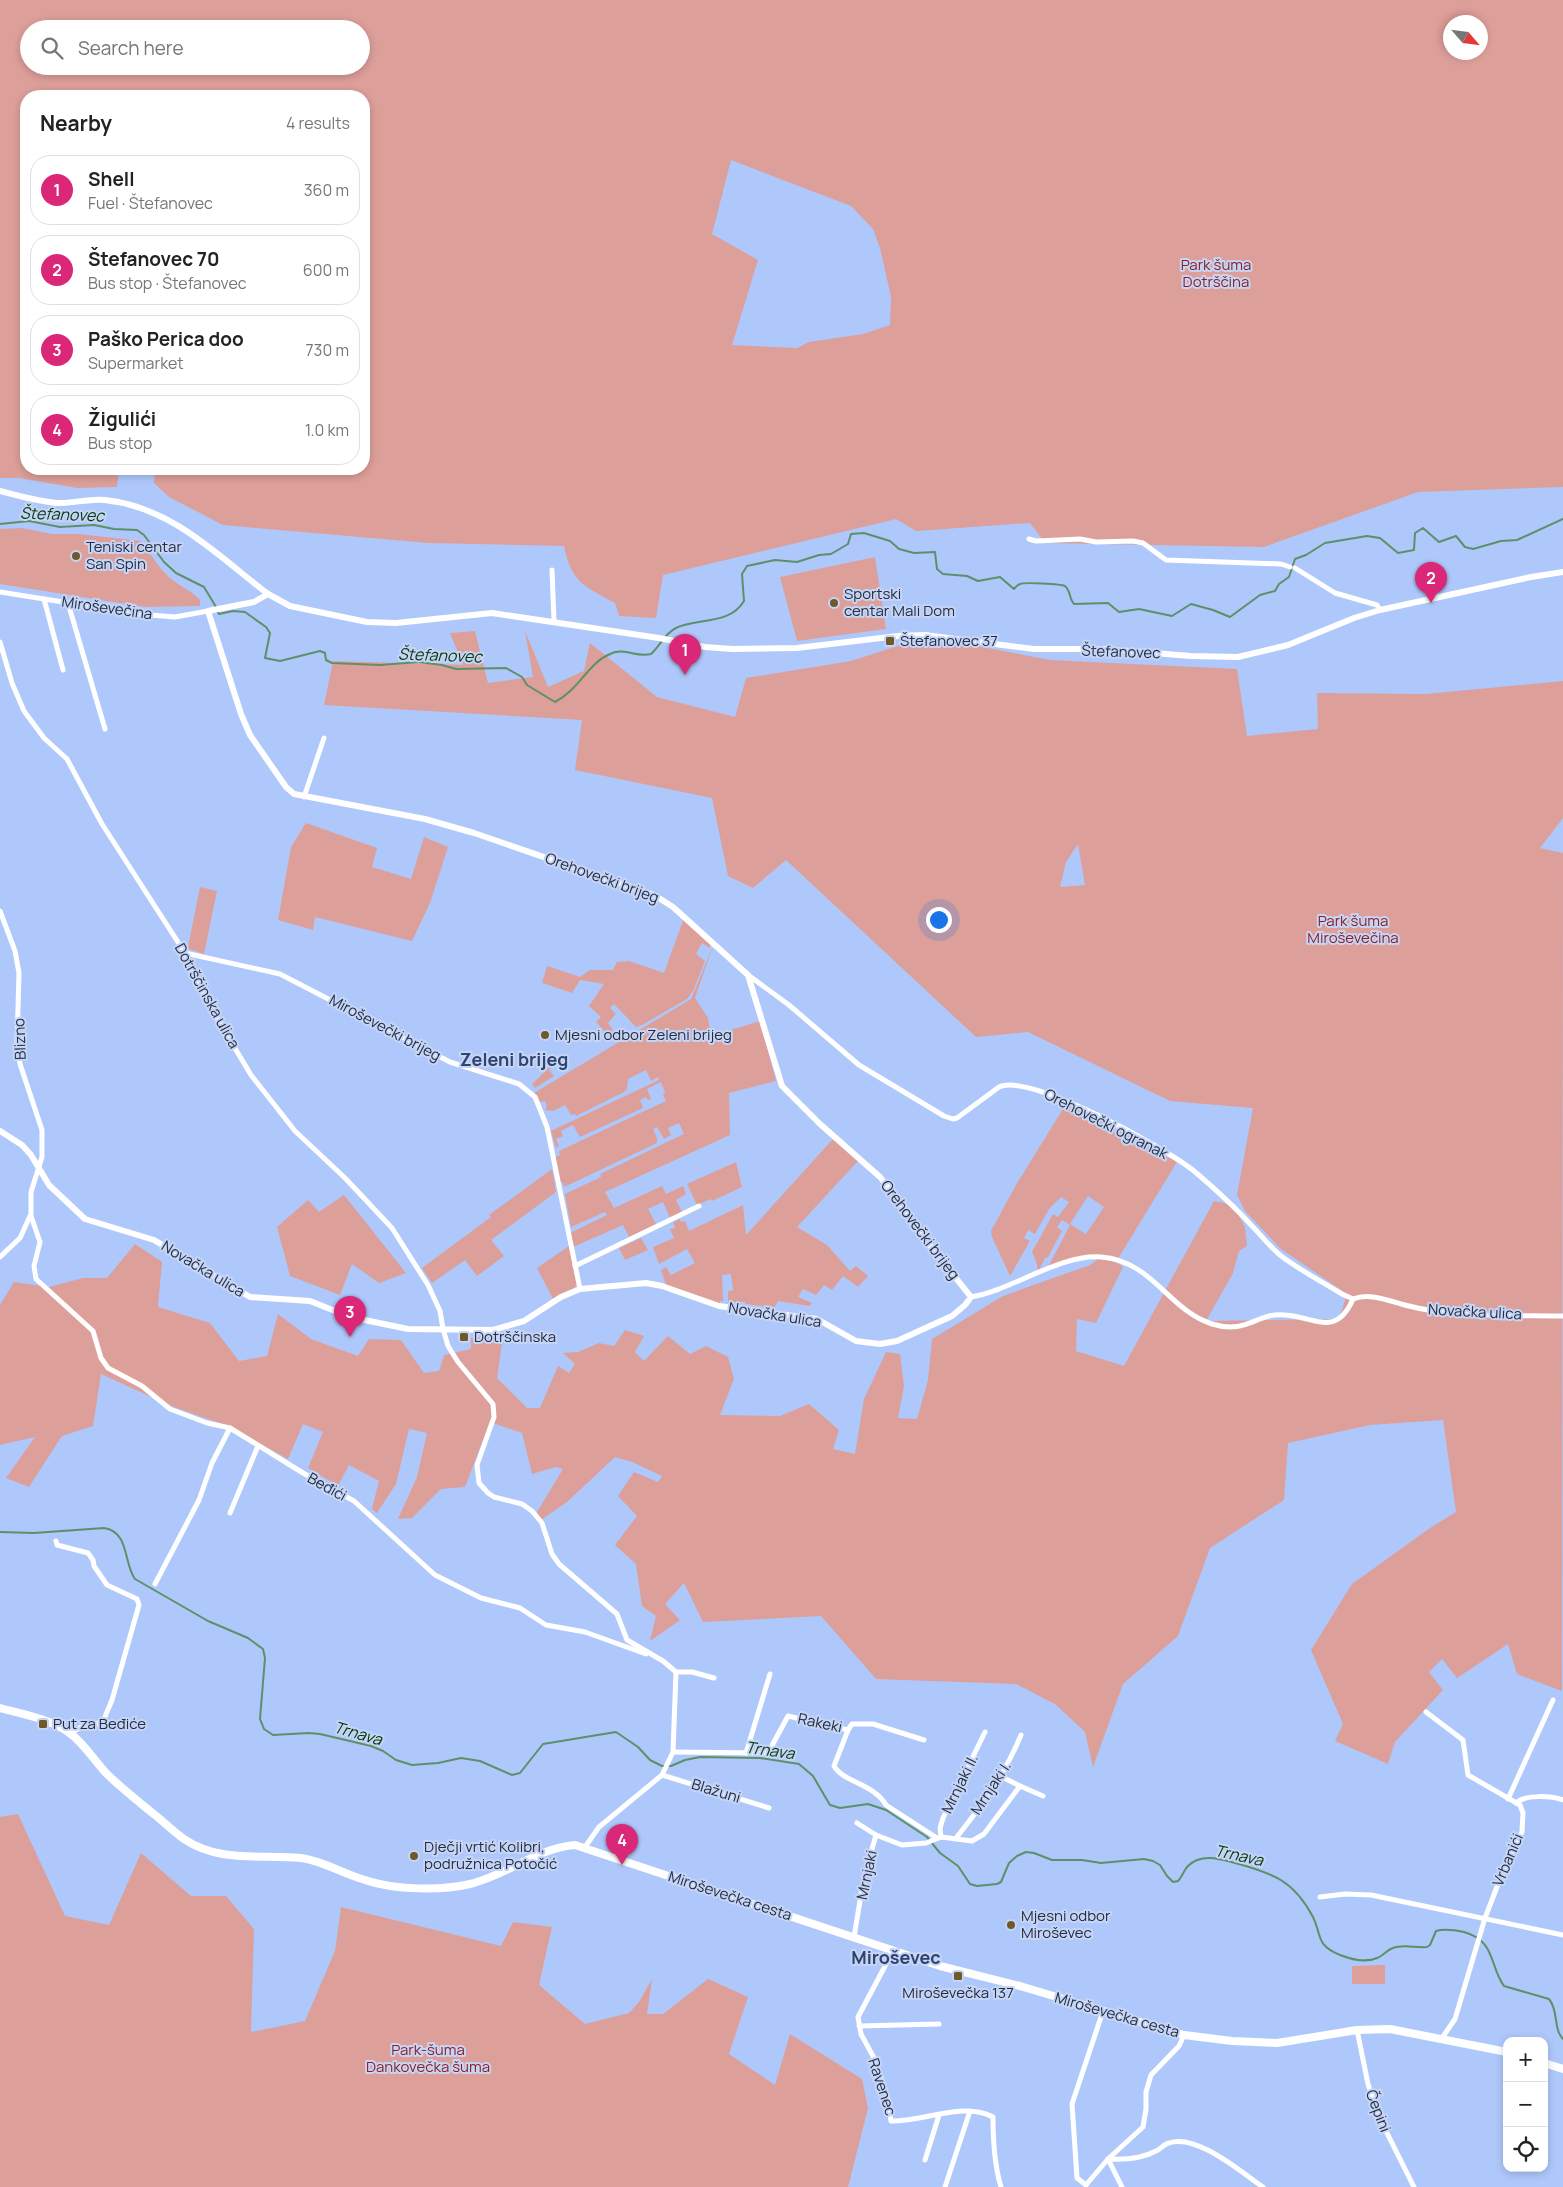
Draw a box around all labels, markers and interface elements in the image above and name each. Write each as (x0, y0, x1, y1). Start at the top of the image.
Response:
north arrow (1443, 15, 1488, 60)
search box (20, 20, 370, 75)
icon: search (38, 34, 66, 62)
text: Search here (78, 35, 184, 61)
text: Nearby (40, 109, 112, 137)
text: 4 results (286, 112, 350, 134)
text: Shell (88, 166, 134, 192)
text: 1 (53, 179, 61, 201)
text: 360 m (304, 179, 349, 201)
text: Fuel · Štefanovec (88, 192, 213, 214)
text: Štefanovec 70 (88, 246, 220, 272)
park label: Park šuma Dotrščina (1181, 254, 1251, 292)
text: 2 (52, 259, 62, 281)
text: 600 m (303, 259, 349, 281)
text: Bus stop · Štefanovec (88, 272, 247, 294)
text: Paško Perica doo (88, 326, 244, 352)
text: 3 (52, 339, 62, 361)
text: 730 m (306, 339, 349, 361)
text: Supermarket (88, 352, 184, 374)
text: Žigulići (88, 406, 156, 432)
text: 4 (52, 419, 62, 441)
text: 1.0 km (305, 419, 349, 441)
text: Bus stop (88, 432, 152, 454)
water label: Štefanovec (20, 502, 106, 527)
place label: Teniski centar San Spin (86, 536, 182, 574)
marker: Teniski centar San Spin (70, 550, 82, 562)
pin: 2 (1415, 562, 1447, 603)
place label: Sportski centar Mali Dom (844, 583, 955, 621)
street label: Miroševečina (60, 591, 154, 624)
marker: Sportski centar Mali Dom (828, 597, 840, 609)
place label: Štefanovec 37 (900, 630, 998, 651)
pin: 1 (669, 634, 701, 675)
marker: Štefanovec 37 (884, 635, 896, 647)
street label: Štefanovec (1081, 640, 1161, 663)
water label: Štefanovec (398, 643, 484, 668)
street label: Orehovečki brijeg (542, 847, 662, 908)
your location (926, 907, 952, 933)
park label: Park šuma Miroševečina (1307, 910, 1399, 948)
street label: Dotrščinska ulica (170, 939, 245, 1052)
street label: Miroševečki brijeg (326, 989, 445, 1066)
street label: Blizno (8, 1018, 31, 1060)
place label: Mjesni odbor Zeleni brijeg (555, 1024, 732, 1045)
marker: Mjesni odbor Zeleni brijeg (539, 1029, 551, 1041)
district label: Zeleni brijeg (460, 1047, 568, 1071)
street label: Orehovečki ogranak (1041, 1083, 1172, 1164)
street label: Orehovečki brijeg (876, 1176, 965, 1284)
street label: Novačka ulica (158, 1235, 249, 1302)
pin: 3 (334, 1296, 366, 1337)
street label: Novačka ulica (727, 1297, 823, 1332)
street label: Novačka ulica (1428, 1299, 1522, 1324)
place label: Dotrščinska (474, 1326, 556, 1347)
marker: Dotrščinska (458, 1331, 470, 1343)
street label: Beđići (304, 1467, 351, 1506)
street label: Rakeki (796, 1708, 844, 1737)
place label: Put za Beđiće (53, 1713, 146, 1734)
water label: Trnava (331, 1716, 386, 1751)
marker: Put za Beđiće (37, 1718, 49, 1730)
water label: Trnava (744, 1736, 797, 1764)
street label: Mrnjaki II. (936, 1751, 983, 1817)
street label: Mrnjaki I. (965, 1757, 1016, 1819)
street label: Blažuni (689, 1773, 743, 1808)
pin: 4 (606, 1824, 638, 1865)
street label: Vrbanići (1487, 1830, 1528, 1890)
place label: Dječji vrtić Kolibri, podružnica Potočić (424, 1836, 557, 1874)
water label: Trnava (1213, 1839, 1266, 1871)
street label: Mrnjaki (851, 1848, 882, 1902)
marker: Dječji vrtić Kolibri, podružnica Potočić (408, 1850, 420, 1862)
street label: Miroševečka cesta (666, 1866, 795, 1925)
place label: Mjesni odbor Miroševec (1021, 1905, 1111, 1943)
marker: Mjesni odbor Miroševec (1005, 1919, 1017, 1931)
district label: Miroševec (851, 1945, 941, 1969)
marker: Miroševečka 137 (952, 1970, 964, 1982)
place label: Miroševečka 137 (902, 1982, 1014, 2003)
street label: Miroševečka cesta (1052, 1987, 1182, 2042)
map controls (1503, 2037, 1548, 2172)
button: + (1503, 2037, 1548, 2082)
park label: Park-šuma Dankovečka šuma (366, 2039, 490, 2077)
street label: Ravenec (863, 2055, 902, 2118)
button: − (1503, 2082, 1548, 2127)
street label: Čepini (1361, 2086, 1396, 2135)
button: locate (1503, 2127, 1548, 2172)

